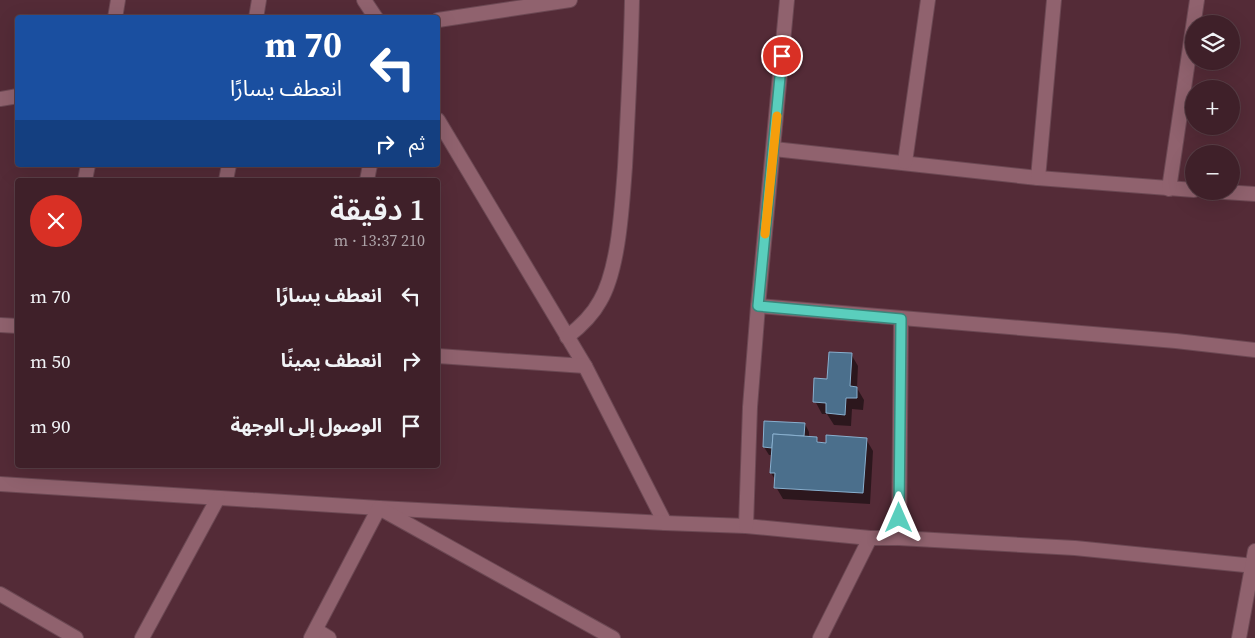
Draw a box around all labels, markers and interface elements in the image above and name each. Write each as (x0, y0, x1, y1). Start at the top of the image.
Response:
map controls (1185, 15, 1240, 200)
button: layers (1185, 15, 1240, 70)
text: 70 m (265, 21, 342, 69)
icon: left (360, 35, 425, 100)
pin (761, 35, 803, 77)
icon: arrive (768, 42, 796, 70)
text: انعطف يسارًا (230, 73, 342, 103)
button: + (1185, 80, 1240, 135)
icon: right (371, 130, 399, 158)
text: ثم (409, 130, 425, 156)
button: − (1185, 145, 1240, 200)
text: 1 دقيقة (330, 189, 425, 230)
button: close (30, 195, 82, 247)
text: 210 m · 13:37 (334, 229, 425, 251)
text: انعطف يسارًا (276, 282, 382, 308)
icon: left (397, 282, 425, 310)
text: 70 m (30, 283, 71, 309)
text: انعطف يمينًا (281, 347, 382, 373)
icon: right (397, 347, 425, 375)
text: 50 m (30, 348, 71, 374)
text: الوصول إلى الوجهة (230, 412, 382, 438)
icon: arrive (397, 412, 425, 440)
text: 90 m (30, 413, 71, 439)
position arrow (872, 491, 924, 543)

